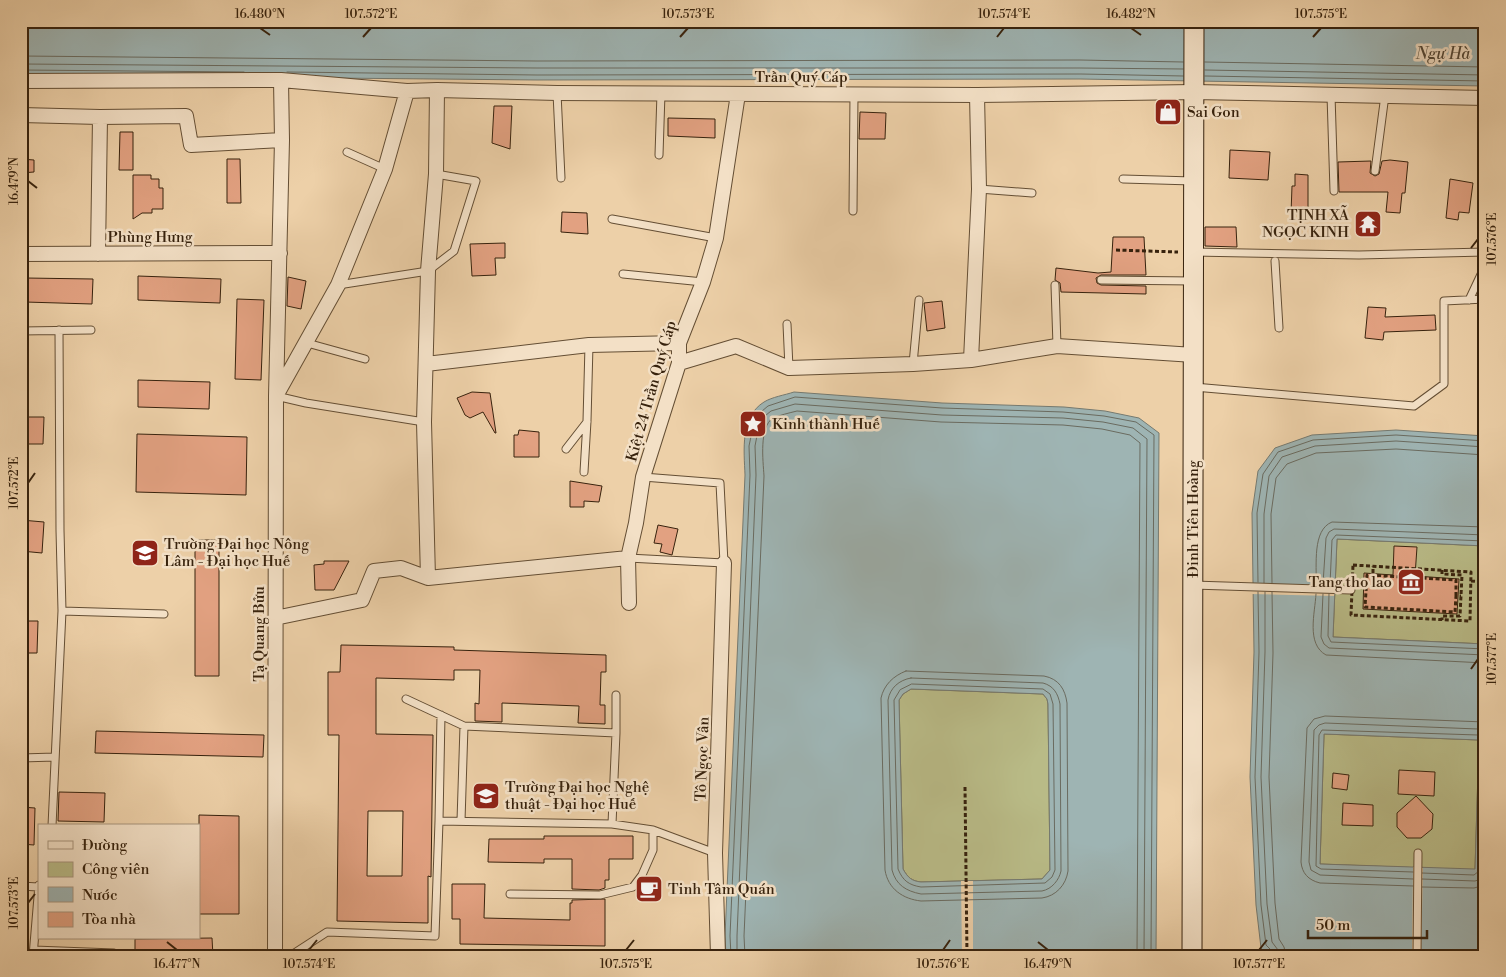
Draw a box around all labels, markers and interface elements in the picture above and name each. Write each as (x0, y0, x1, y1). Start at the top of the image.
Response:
text: 16.480°N (235, 7, 285, 22)
text: 107.572°E (345, 7, 397, 22)
text: 107.573°E (662, 7, 714, 22)
text: 107.574°E (978, 7, 1030, 22)
text: 16.482°N (1106, 7, 1156, 22)
text: 107.575°E (1295, 7, 1347, 22)
water label: Ngự Hà (1415, 44, 1470, 64)
street label: Trần Quý Cáp (754, 68, 848, 87)
shop icon: Sai Gon (1153, 97, 1183, 127)
place label: Sai Gon (1187, 103, 1240, 122)
text: 16.479°N (7, 157, 22, 205)
place label: TỊNH XÃ NGỌC KINH (1262, 205, 1350, 242)
temple icon: TỊNH XÃ NGỌC KINH (1353, 209, 1383, 239)
text: 107.576°E (1485, 213, 1500, 265)
street label: Phùng Hưng (108, 228, 193, 247)
street label: Kiệt 24 Trần Quý Cáp (622, 318, 681, 464)
place icon: Kinh thành Huế (738, 409, 768, 439)
place label: Kinh thành Huế (772, 415, 880, 434)
text: 107.572°E (7, 457, 22, 509)
street label: Đinh Tiên Hoàng (1184, 460, 1203, 578)
place label: Trường Đại học Nông Lâm - Đại học Huế (164, 535, 309, 571)
school or university icon: Trường Đại học Nông Lâm - Đại học Huế (130, 538, 160, 568)
museum icon: Tang tho lao (1396, 567, 1426, 597)
place label: Tang tho lao (1309, 573, 1392, 592)
street label: Tạ Quang Bửu (250, 586, 269, 682)
text: 107.577°E (1485, 633, 1500, 685)
street label: Tô Ngọc Vân (692, 716, 713, 802)
place label: Trường Đại học Nghệ thuật - Đại học Huế (505, 778, 649, 814)
school or university icon: Trường Đại học Nghệ thuật - Đại học Huế (471, 781, 501, 811)
legend (38, 824, 200, 940)
text: Đường (82, 836, 128, 855)
text: Công viên (82, 860, 150, 879)
cafe icon: Tinh Tâm Quán (634, 874, 664, 904)
text: 107.573°E (7, 877, 22, 929)
place label: Tinh Tâm Quán (668, 880, 775, 899)
text: Nước (82, 886, 118, 905)
scale bar (1308, 907, 1427, 939)
text: Tòa nhà (82, 910, 136, 929)
text: 50 m (1316, 916, 1350, 935)
text: 16.477°N (154, 957, 200, 972)
text: 107.574°E (283, 957, 335, 972)
text: 107.575°E (600, 957, 652, 972)
text: 107.576°E (917, 957, 969, 972)
text: 16.479°N (1024, 957, 1072, 972)
text: 107.577°E (1233, 957, 1285, 972)

